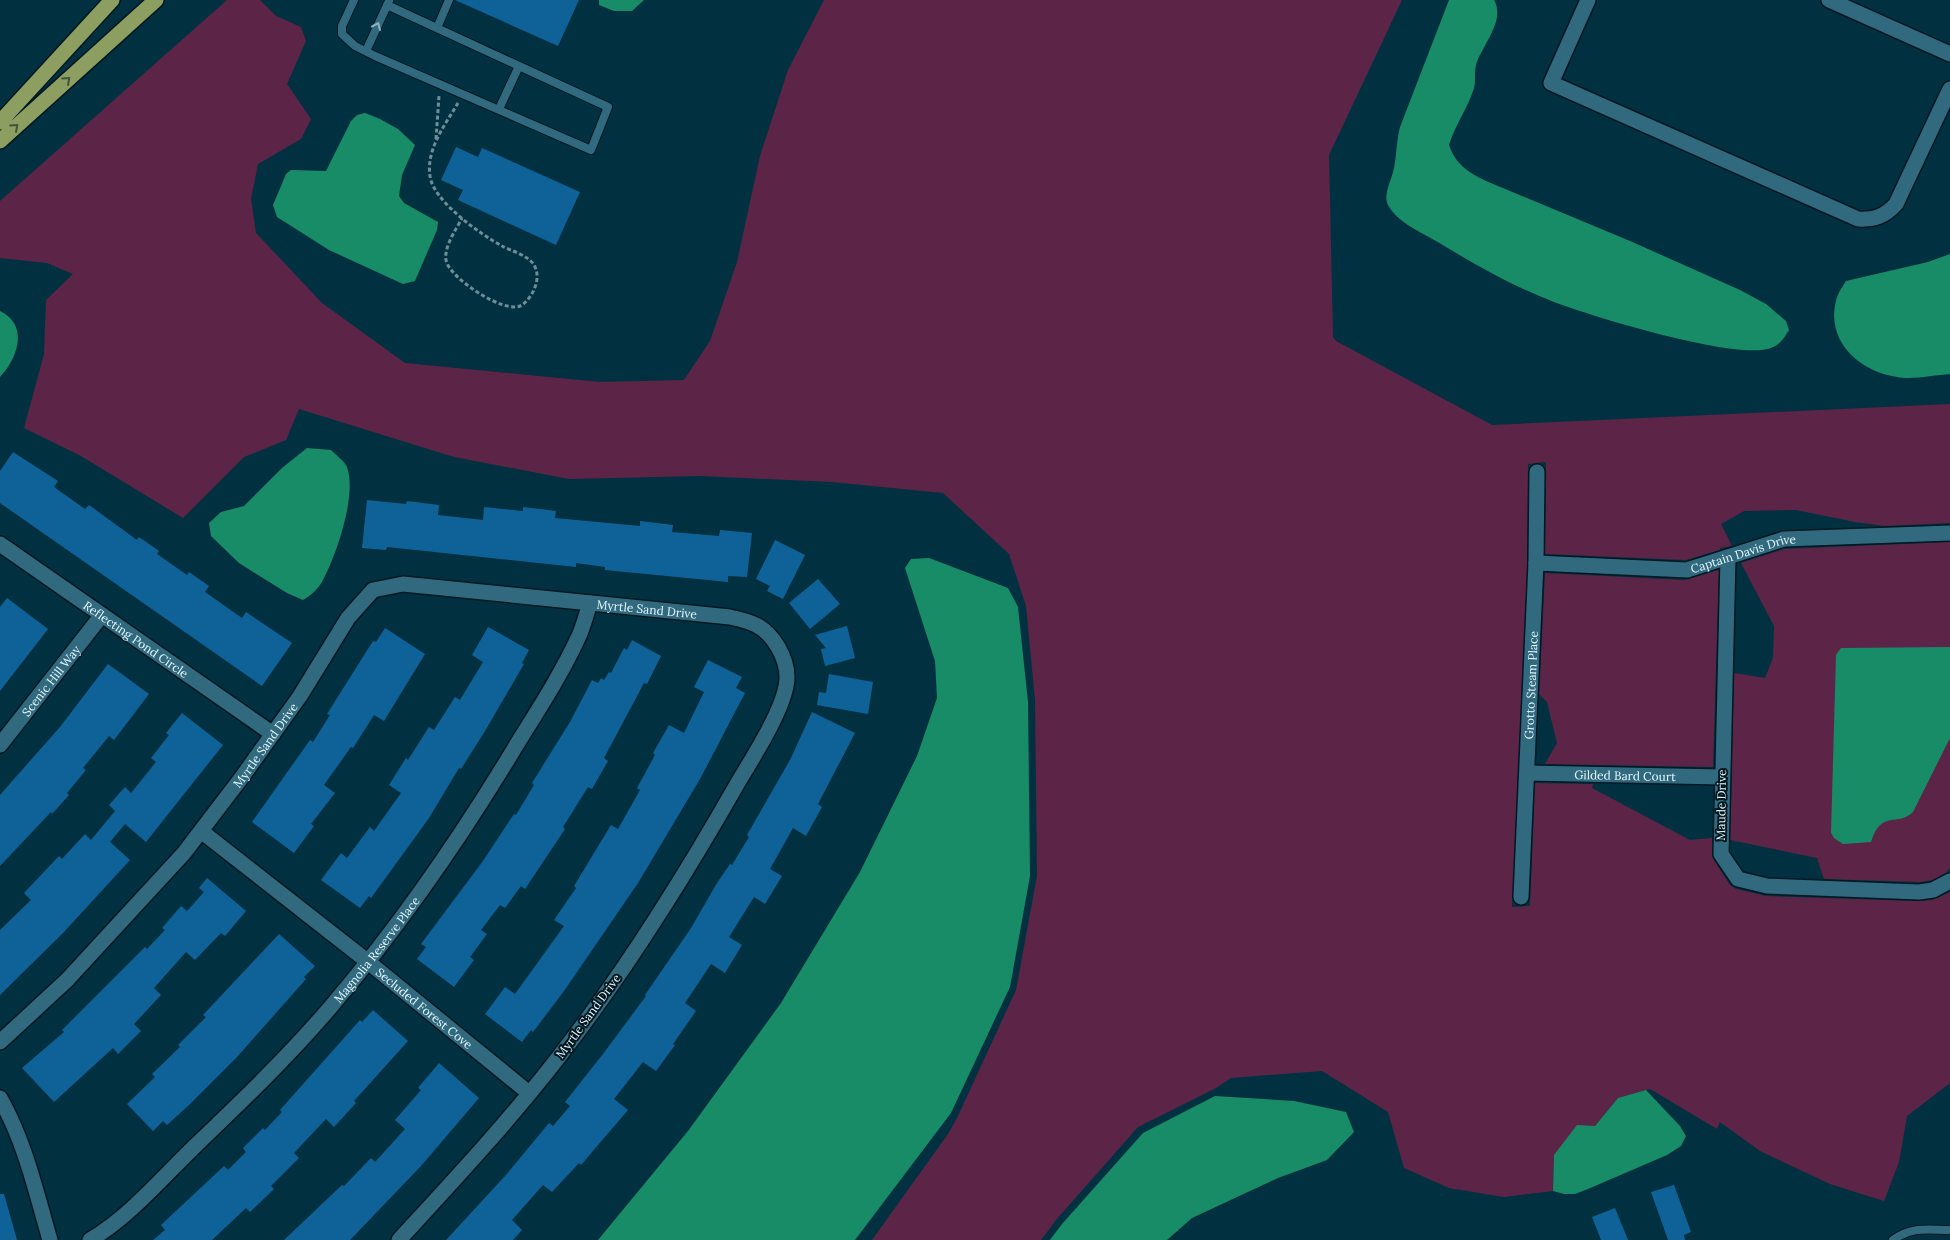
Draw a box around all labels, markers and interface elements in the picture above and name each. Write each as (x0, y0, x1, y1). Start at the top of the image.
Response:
one-way arrow (371, 22, 382, 31)
one-way arrow (61, 77, 70, 86)
one-way arrow (10, 124, 19, 133)
street label: Captain Davis Drive (1689, 531, 1797, 576)
street label: Myrtle Sand Drive (596, 596, 698, 621)
street label: Reflecting Pond Circle (81, 597, 192, 681)
street label: Grotto Steam Place (1521, 630, 1540, 740)
street label: Scenic Hill Way (18, 641, 84, 719)
street label: Myrtle Sand Drive (229, 699, 301, 790)
street label: Gilded Bard Court (1574, 766, 1676, 784)
street label: Maude Drive (1713, 769, 1729, 841)
street label: Magnolia Reserve Place (330, 893, 423, 1006)
street label: Secluded Forest Cove (373, 964, 476, 1052)
street label: Myrtle Sand Drive (552, 970, 624, 1061)

